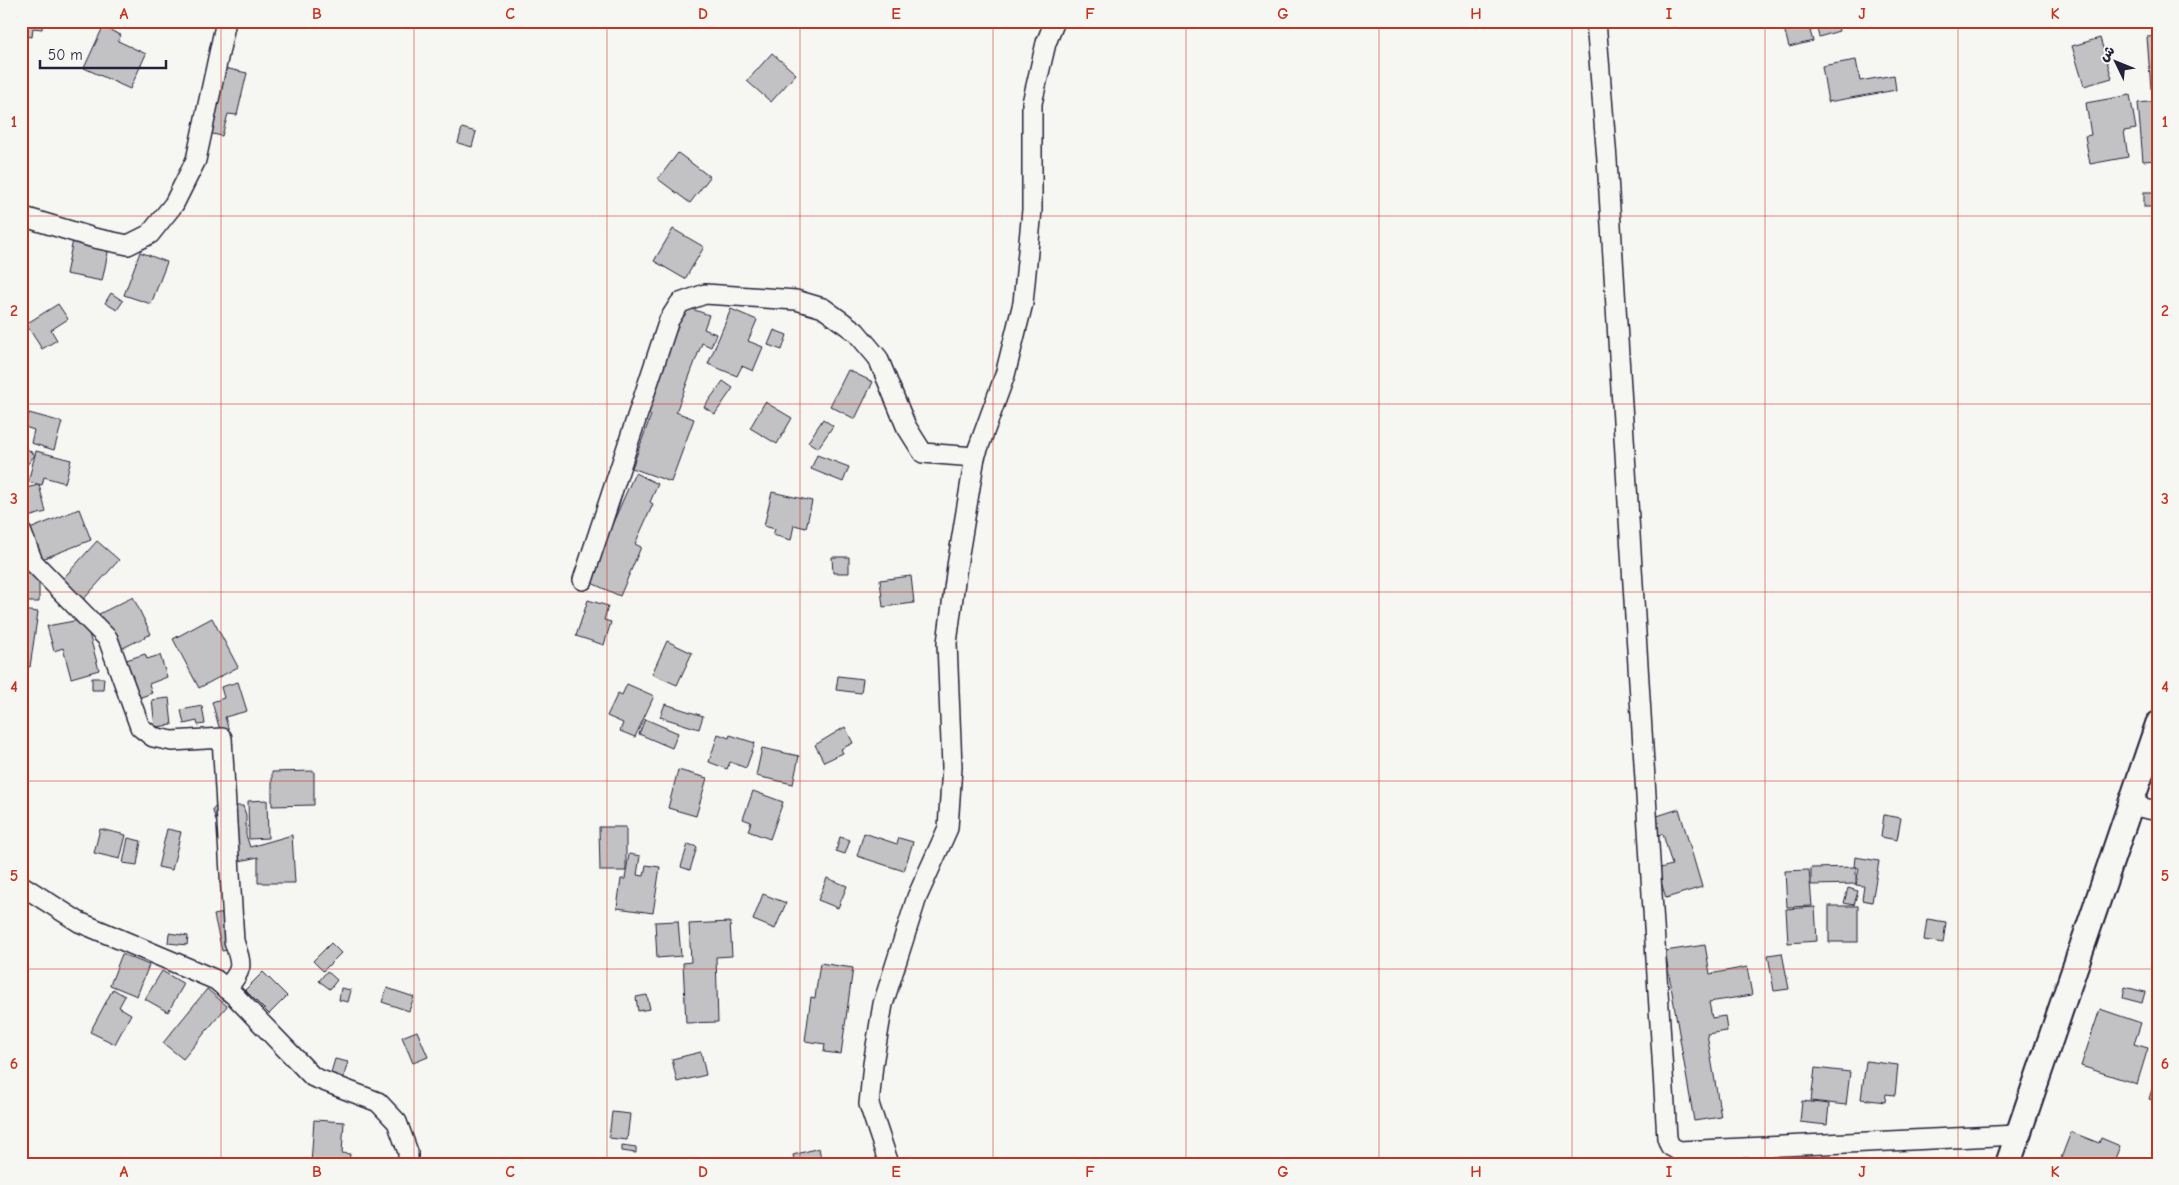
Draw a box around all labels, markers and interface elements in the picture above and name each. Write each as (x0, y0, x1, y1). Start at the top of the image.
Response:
text: A (120, 5, 129, 23)
text: B (312, 5, 322, 23)
text: C (505, 5, 515, 23)
text: D (698, 5, 708, 23)
text: E (891, 5, 901, 23)
text: F (1085, 5, 1095, 23)
text: G (1277, 5, 1289, 23)
text: H (1470, 5, 1482, 23)
text: I (1666, 5, 1672, 23)
text: J (1858, 5, 1866, 23)
text: K (2050, 5, 2060, 23)
scale bar (40, 38, 166, 70)
north arrow (2092, 38, 2142, 88)
text: ش (2095, 42, 2118, 65)
text: 50 m (48, 46, 83, 64)
text: 1 (11, 113, 17, 131)
text: 1 (2162, 113, 2168, 131)
text: 2 (10, 302, 18, 320)
text: 2 (2161, 302, 2169, 320)
text: 3 (10, 490, 18, 508)
text: 3 (2161, 490, 2169, 508)
text: 4 (10, 678, 18, 696)
text: 4 (2161, 678, 2169, 696)
text: 5 (10, 867, 18, 885)
text: 5 (2161, 867, 2169, 885)
text: 6 (10, 1055, 18, 1073)
text: 6 (2161, 1055, 2169, 1073)
text: A (120, 1163, 129, 1181)
text: B (312, 1163, 322, 1181)
text: C (505, 1163, 515, 1181)
text: D (698, 1163, 708, 1181)
text: E (891, 1163, 901, 1181)
text: F (1085, 1163, 1095, 1181)
text: G (1277, 1163, 1289, 1181)
text: H (1470, 1163, 1482, 1181)
text: I (1666, 1163, 1672, 1181)
text: J (1858, 1163, 1866, 1181)
text: K (2050, 1163, 2060, 1181)

